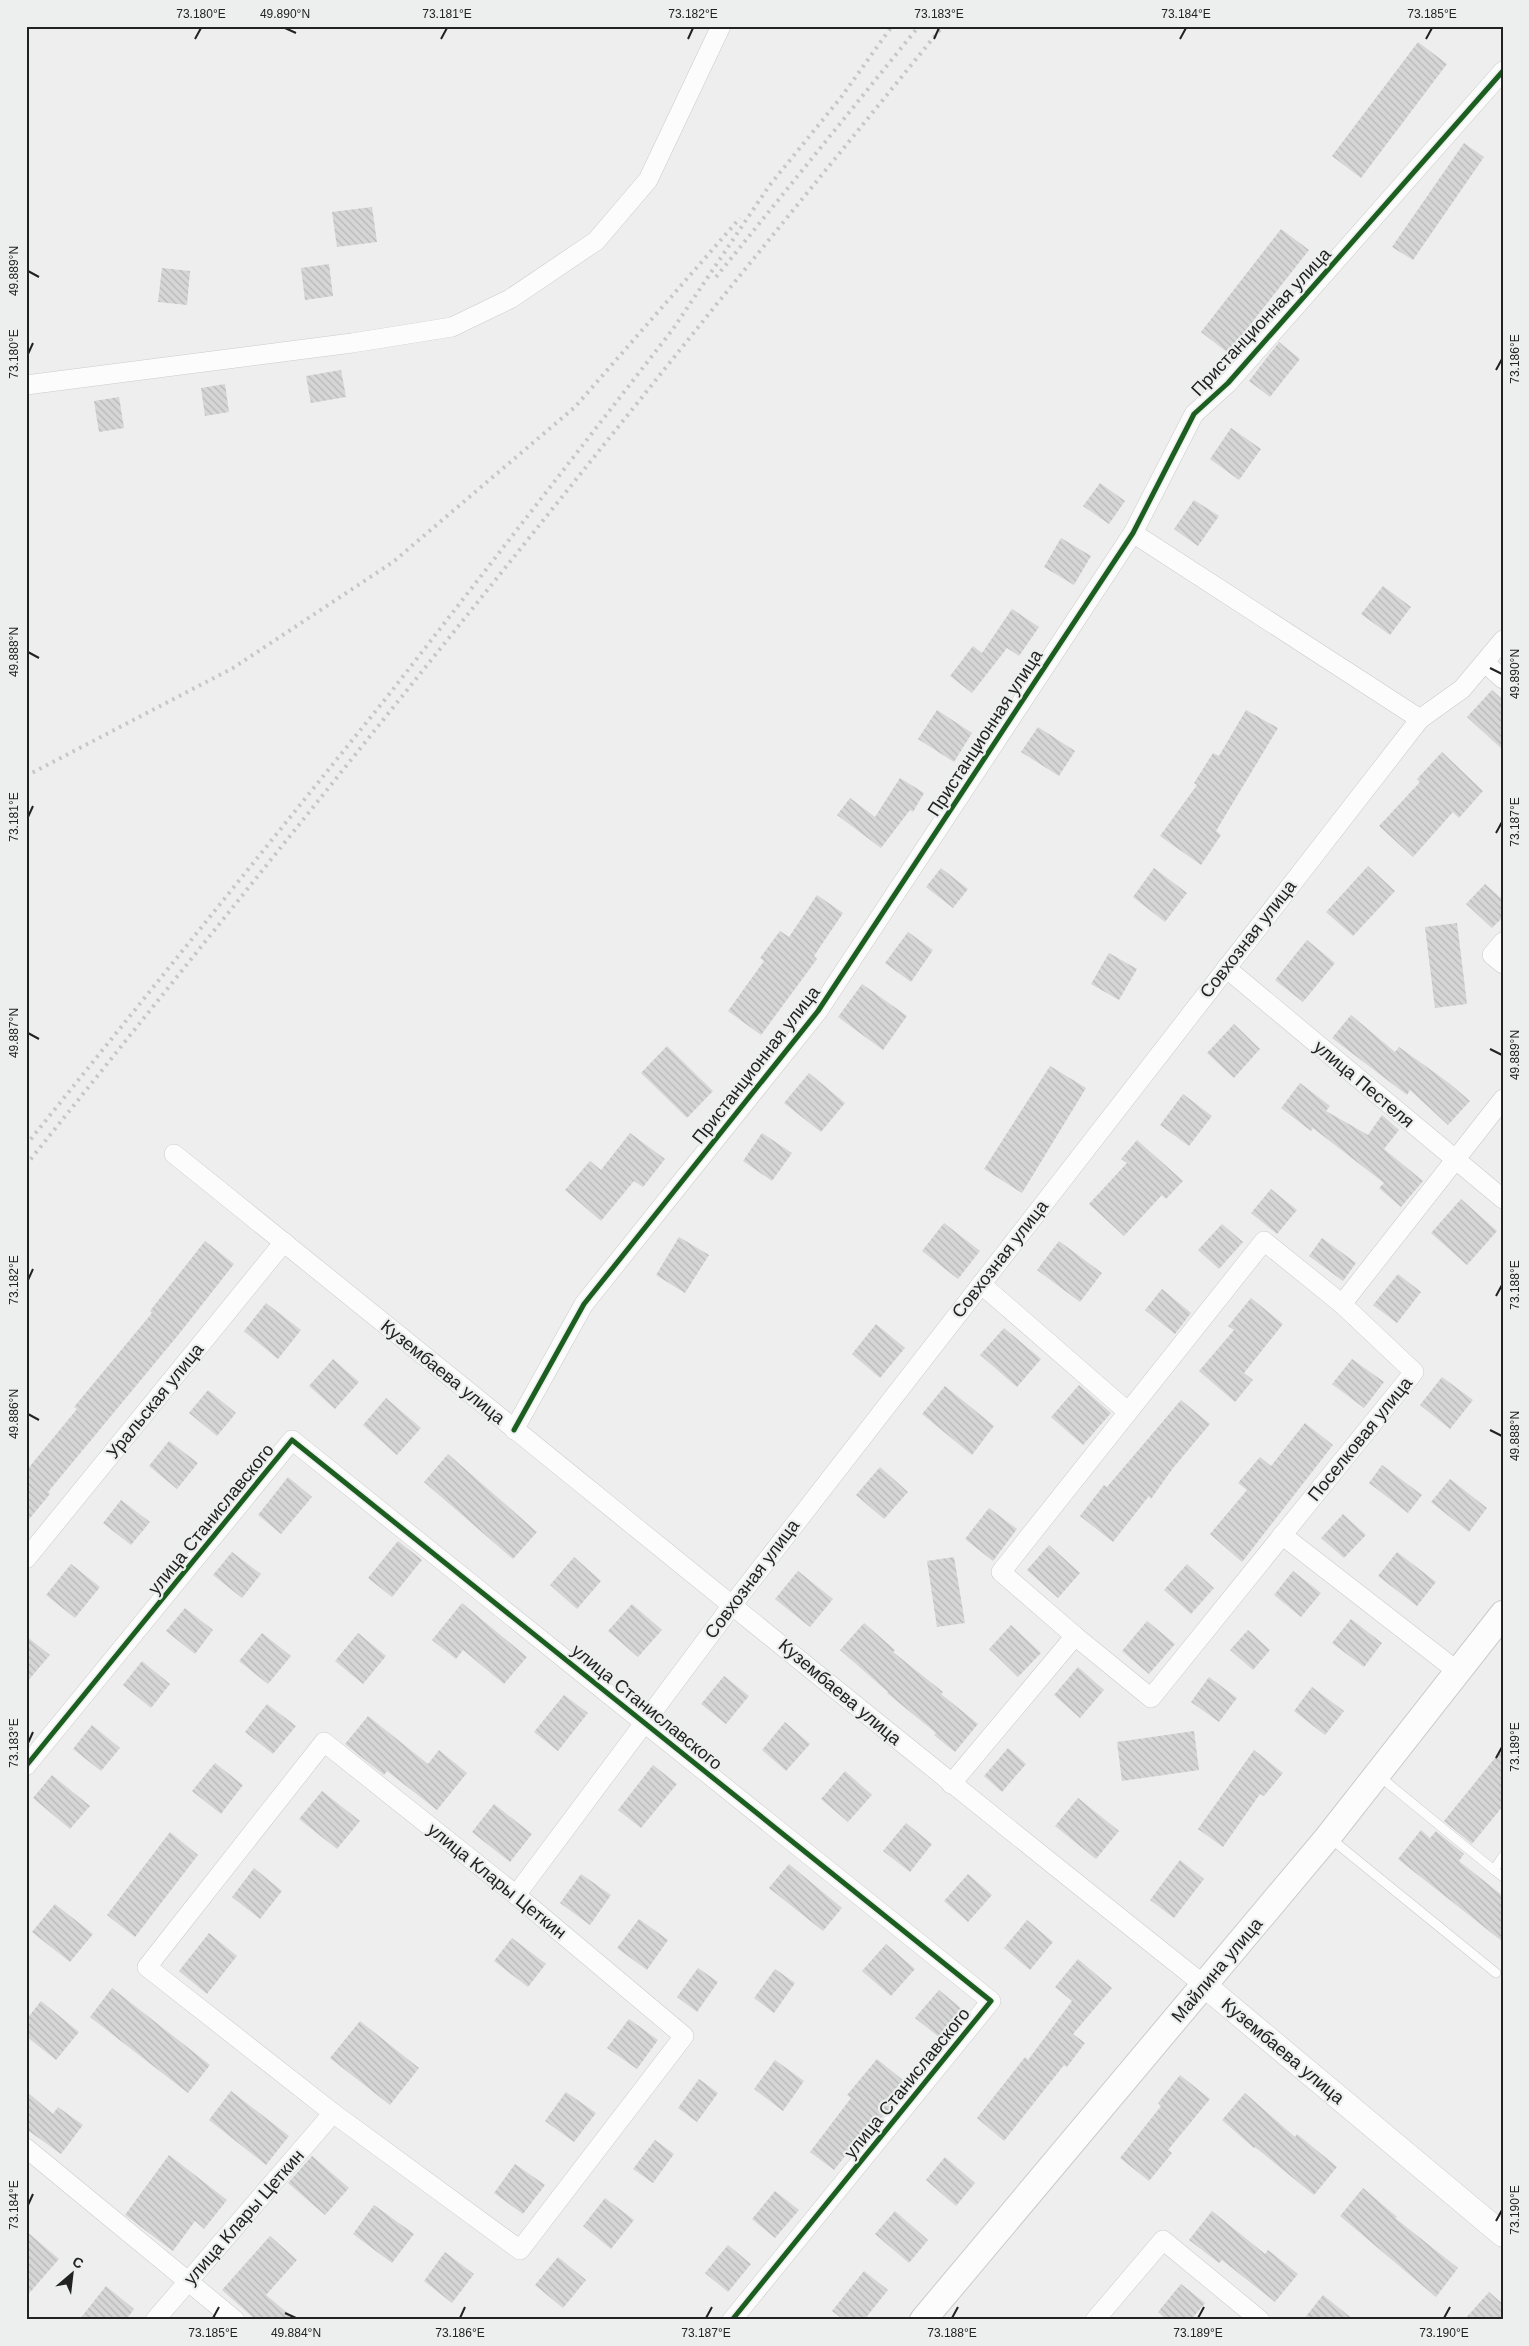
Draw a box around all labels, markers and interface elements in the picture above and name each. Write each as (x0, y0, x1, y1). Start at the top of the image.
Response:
text: 73.180°E (176, 7, 226, 21)
text: 49.890°N (260, 7, 310, 21)
text: 73.181°E (422, 7, 472, 21)
text: 73.182°E (668, 7, 718, 21)
text: 73.183°E (914, 7, 964, 21)
text: 73.184°E (1161, 7, 1211, 21)
text: 73.185°E (1407, 7, 1457, 21)
street label: Пристанционная улица (1187, 243, 1335, 400)
text: 49.889°N (7, 246, 21, 296)
text: 73.180°E (7, 329, 21, 379)
text: 73.186°E (1508, 334, 1522, 384)
text: 49.888°N (7, 627, 21, 677)
street label: Пристанционная улица (924, 645, 1047, 820)
text: 49.890°N (1508, 649, 1522, 699)
text: 73.181°E (7, 792, 21, 842)
text: 73.187°E (1508, 797, 1522, 847)
street label: Совхозная улица (1196, 875, 1301, 1002)
street label: Пристанционная улица (688, 981, 824, 1148)
text: 49.887°N (7, 1008, 21, 1058)
text: 49.889°N (1508, 1030, 1522, 1080)
street label: улица Пестеля (1310, 1036, 1418, 1132)
street label: Совхозная улица (948, 1195, 1053, 1322)
text: 73.182°E (7, 1255, 21, 1305)
text: 73.188°E (1508, 1260, 1522, 1310)
street label: Кузембаева улица (377, 1316, 510, 1429)
street label: Уральская улица (103, 1339, 208, 1462)
street label: Поселковая улица (1304, 1372, 1417, 1505)
text: 49.886°N (7, 1389, 21, 1439)
text: 49.888°N (1508, 1411, 1522, 1461)
street label: улица Станиславского (144, 1440, 278, 1598)
street label: Совхозная улица (701, 1515, 804, 1642)
street label: Кузембаева улица (775, 1635, 906, 1750)
street label: улица Станиславского (568, 1640, 726, 1774)
text: 73.183°E (7, 1718, 21, 1768)
text: 73.189°E (1508, 1722, 1522, 1772)
street label: улица Клары Цеткин (424, 1819, 570, 1943)
street label: Майлина улица (1167, 1913, 1267, 2026)
street label: Кузембаева улица (1218, 1994, 1349, 2109)
street label: улица Станиславского (840, 2004, 974, 2162)
street label: улица Клары Цеткин (180, 2145, 308, 2289)
text: 73.184°E (7, 2180, 21, 2230)
text: 73.190°E (1508, 2185, 1522, 2235)
north arrow (48, 2248, 98, 2298)
text: С (70, 2253, 86, 2272)
text: 73.185°E (188, 2326, 238, 2340)
text: 49.884°N (271, 2326, 321, 2340)
text: 73.186°E (435, 2326, 485, 2340)
text: 73.187°E (681, 2326, 731, 2340)
text: 73.188°E (927, 2326, 977, 2340)
text: 73.189°E (1173, 2326, 1223, 2340)
text: 73.190°E (1419, 2326, 1469, 2340)

